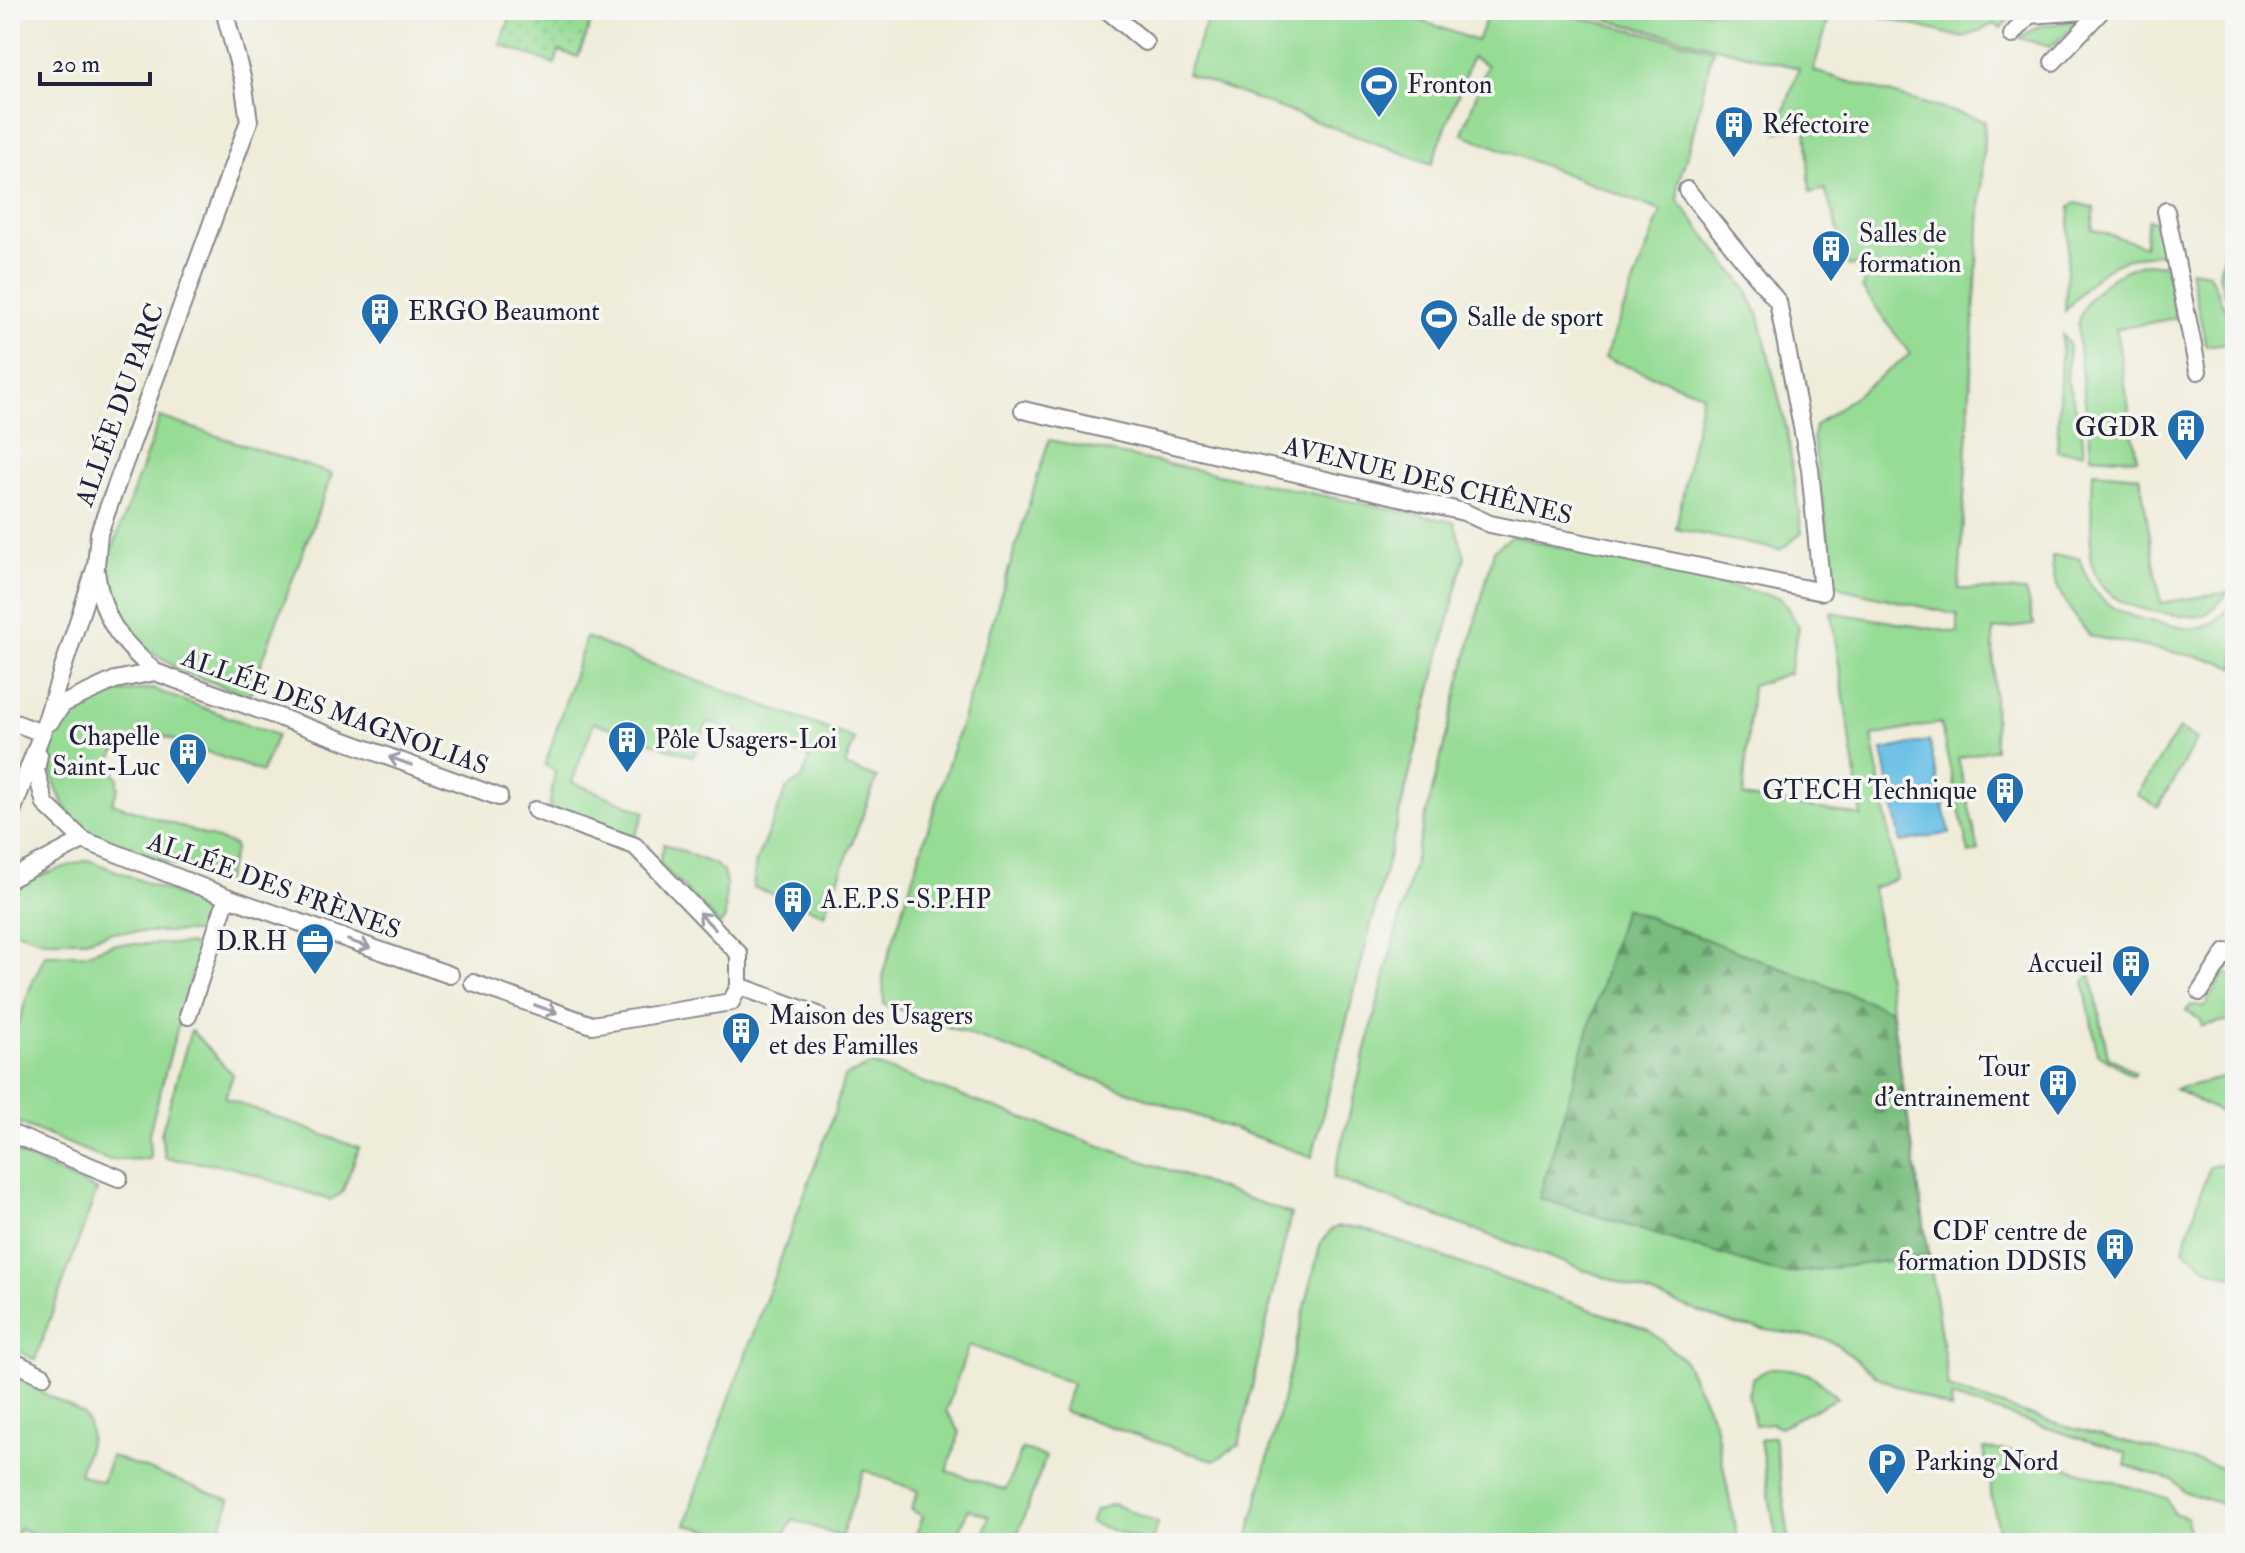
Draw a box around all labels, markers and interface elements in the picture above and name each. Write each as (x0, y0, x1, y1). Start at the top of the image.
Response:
scale bar (40, 36, 150, 86)
text: 20 m (52, 49, 101, 80)
sports icon: Fronton (1358, 64, 1400, 119)
place label: Fronton (1407, 69, 1492, 101)
building icon: Réfectoire (1713, 104, 1755, 159)
place label: Réfectoire (1762, 109, 1869, 141)
place label: Salles de formation (1859, 218, 1961, 280)
building icon: Salles de formation (1810, 228, 1852, 283)
building icon: ERGO Beaumont (359, 291, 401, 346)
place label: ERGO Beaumont (408, 296, 600, 328)
sports icon: Salle de sport (1418, 297, 1460, 352)
street label: ALLÉE DU PARC (66, 299, 172, 512)
place label: Salle de sport (1467, 302, 1604, 335)
building icon: GGDR (2165, 407, 2207, 462)
place label: GGDR (2075, 412, 2159, 444)
street label: AVENUE DES CHÊNES (1279, 427, 1576, 532)
street label: ALLÉE DES MAGNOLIAS (176, 639, 493, 782)
building icon: Pôle Usagers-Loi (606, 719, 648, 774)
place label: Chapelle Saint-Luc (52, 721, 160, 783)
place label: Pôle Usagers-Loi (655, 724, 837, 756)
building icon: Chapelle Saint-Luc (167, 731, 209, 786)
one-way arrow (388, 753, 413, 768)
building icon: GTECH Technique (1984, 770, 2026, 825)
place label: GTECH Technique (1762, 775, 1977, 807)
street label: ALLÉE DES FRÈNES (142, 823, 406, 947)
building icon: A.E.P.S -S.P.HP (772, 879, 814, 934)
place label: A.E.P.S -S.P.HP (820, 884, 991, 916)
one-way arrow (698, 912, 717, 931)
office icon: D.R.H (294, 921, 336, 976)
place label: D.R.H (216, 926, 287, 958)
one-way arrow (346, 937, 371, 952)
building icon: Accueil (2110, 943, 2152, 998)
place label: Accueil (2027, 948, 2103, 980)
place label: Maison des Usagers et des Familles (769, 1000, 973, 1062)
one-way arrow (533, 1002, 558, 1017)
building icon: Maison des Usagers et des Familles (720, 1010, 762, 1065)
place label: Tour d'entrainement (1874, 1052, 2030, 1114)
building icon: Tour d'entrainement (2037, 1062, 2079, 1117)
place label: CDF centre de formation DDSIS (1898, 1216, 2087, 1278)
building icon: CDF centre de formation DDSIS (2094, 1226, 2136, 1281)
parking icon: Parking Nord (1866, 1441, 1908, 1496)
place label: Parking Nord (1915, 1446, 2059, 1478)

